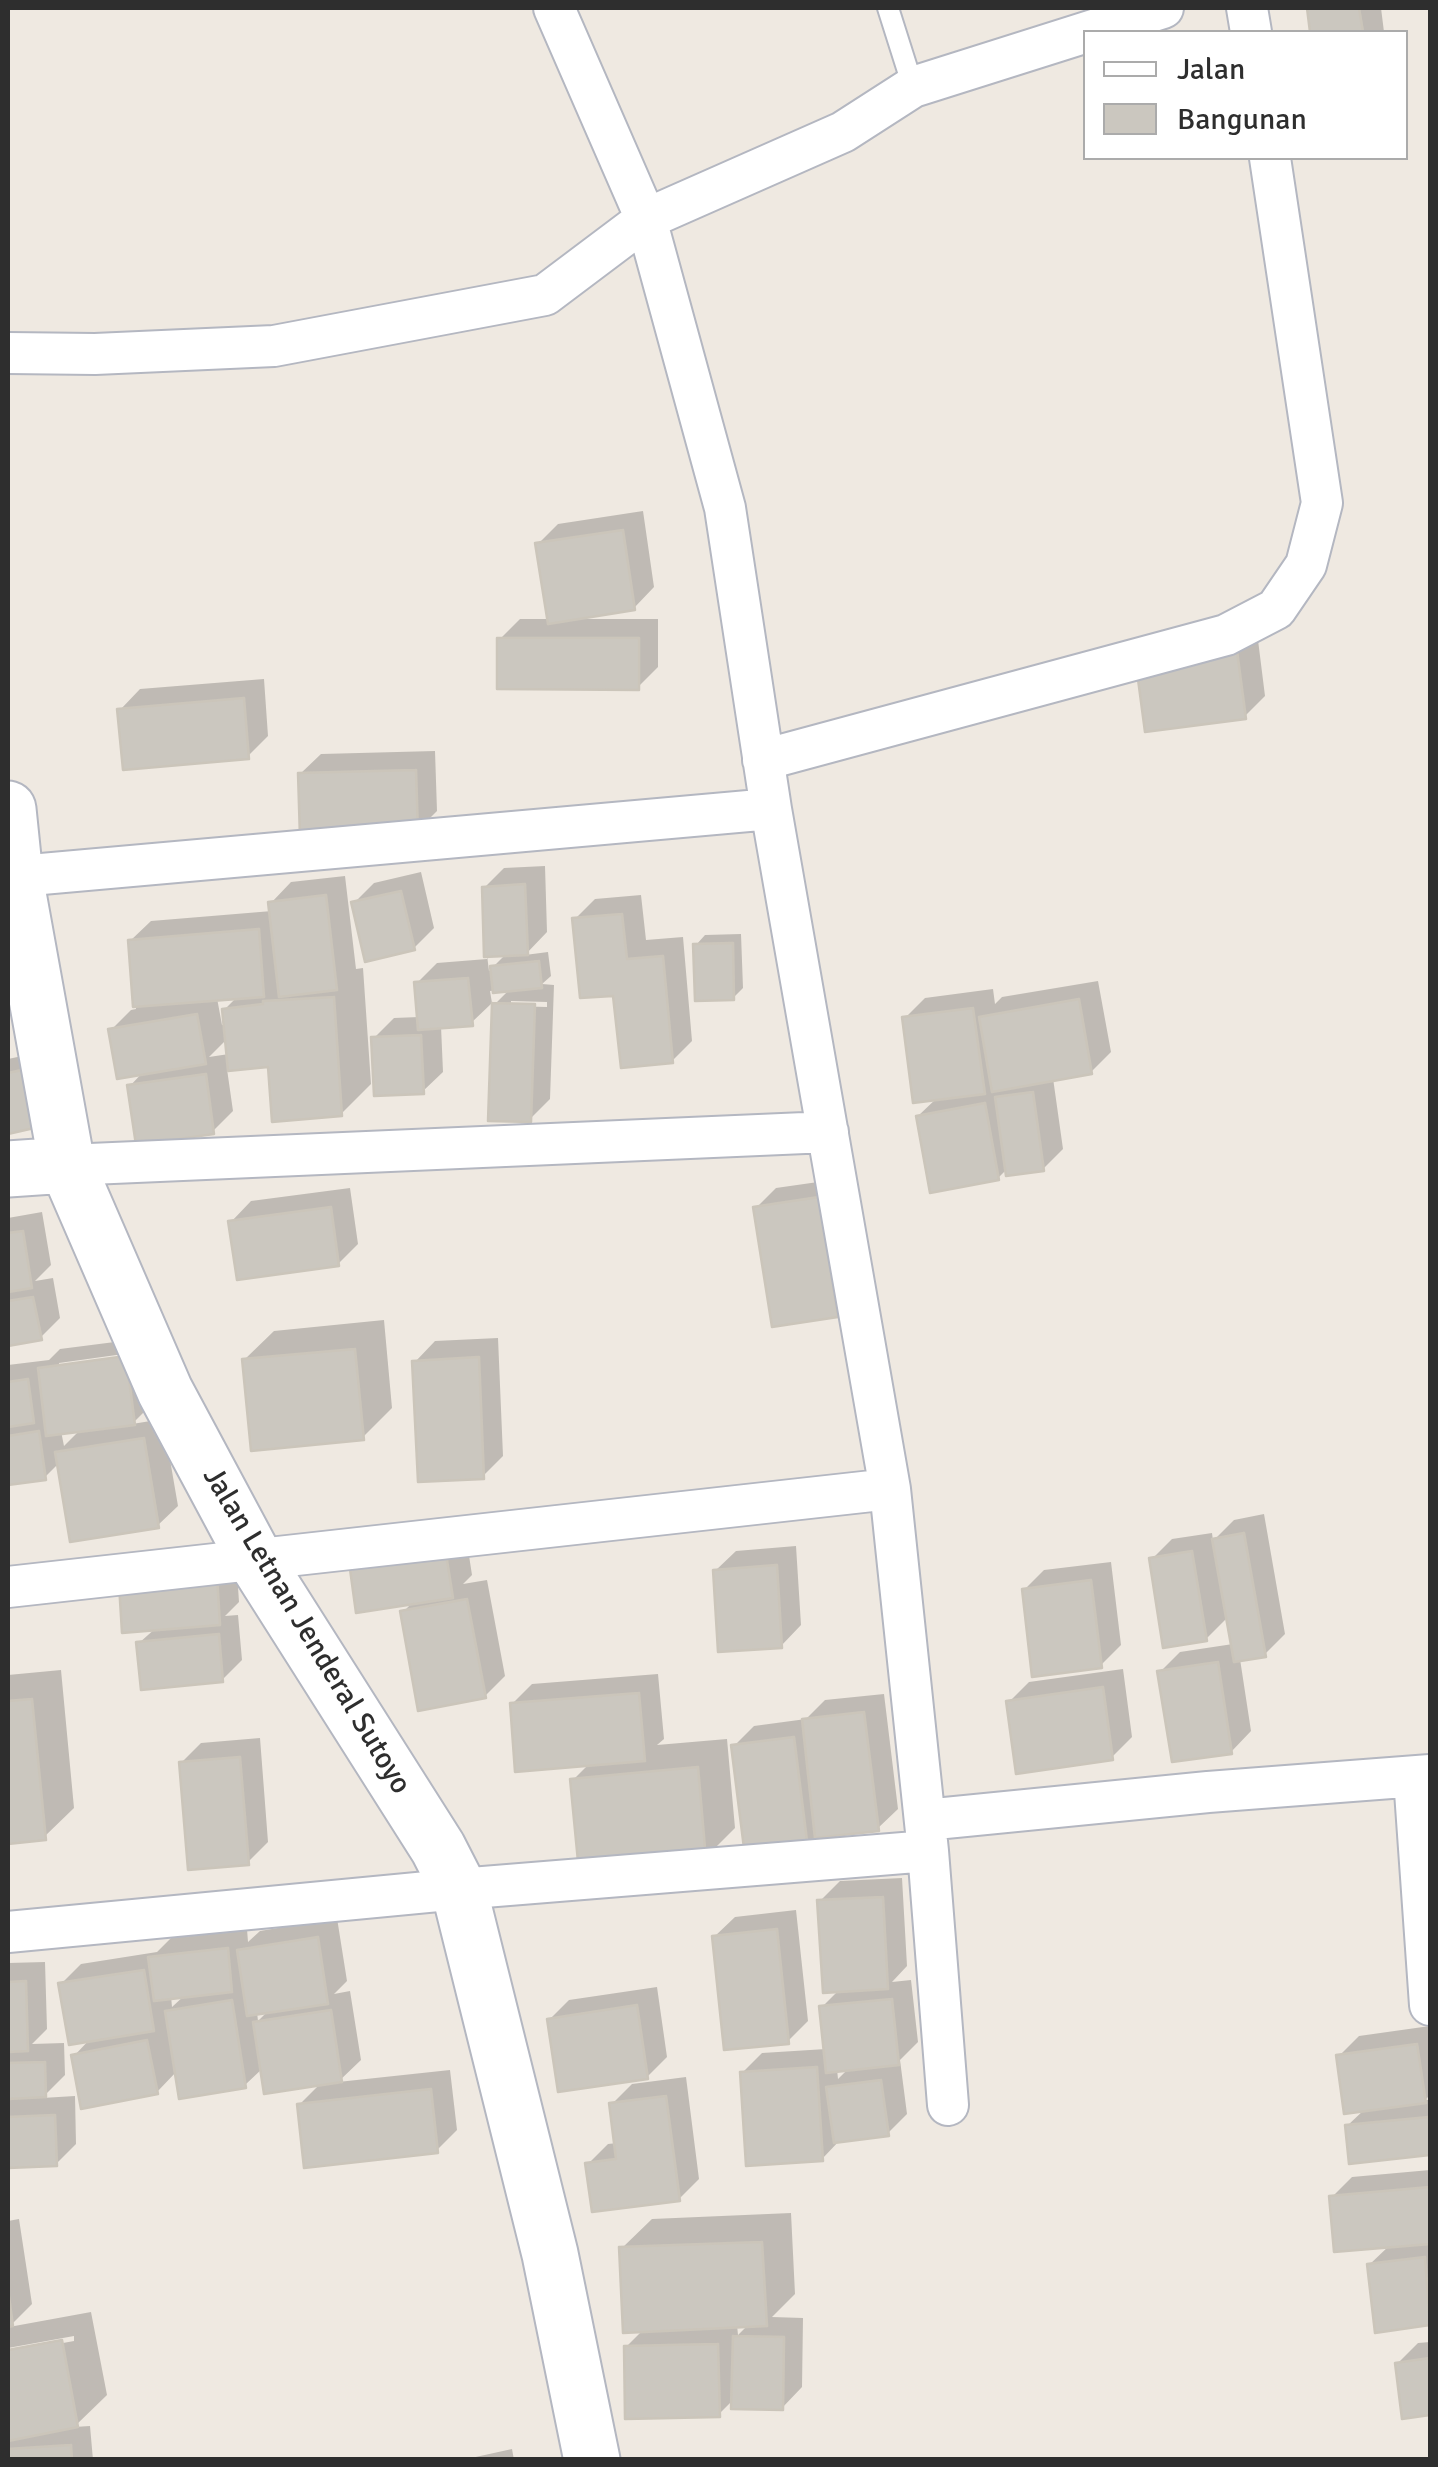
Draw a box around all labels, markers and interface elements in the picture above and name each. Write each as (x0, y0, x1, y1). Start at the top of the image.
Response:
legend (1083, 30, 1408, 160)
text: Jalan (1177, 51, 1245, 88)
text: Bangunan (1177, 101, 1307, 138)
street label: Jalan Letnan Jenderal Sutoyo (194, 1461, 418, 1801)

